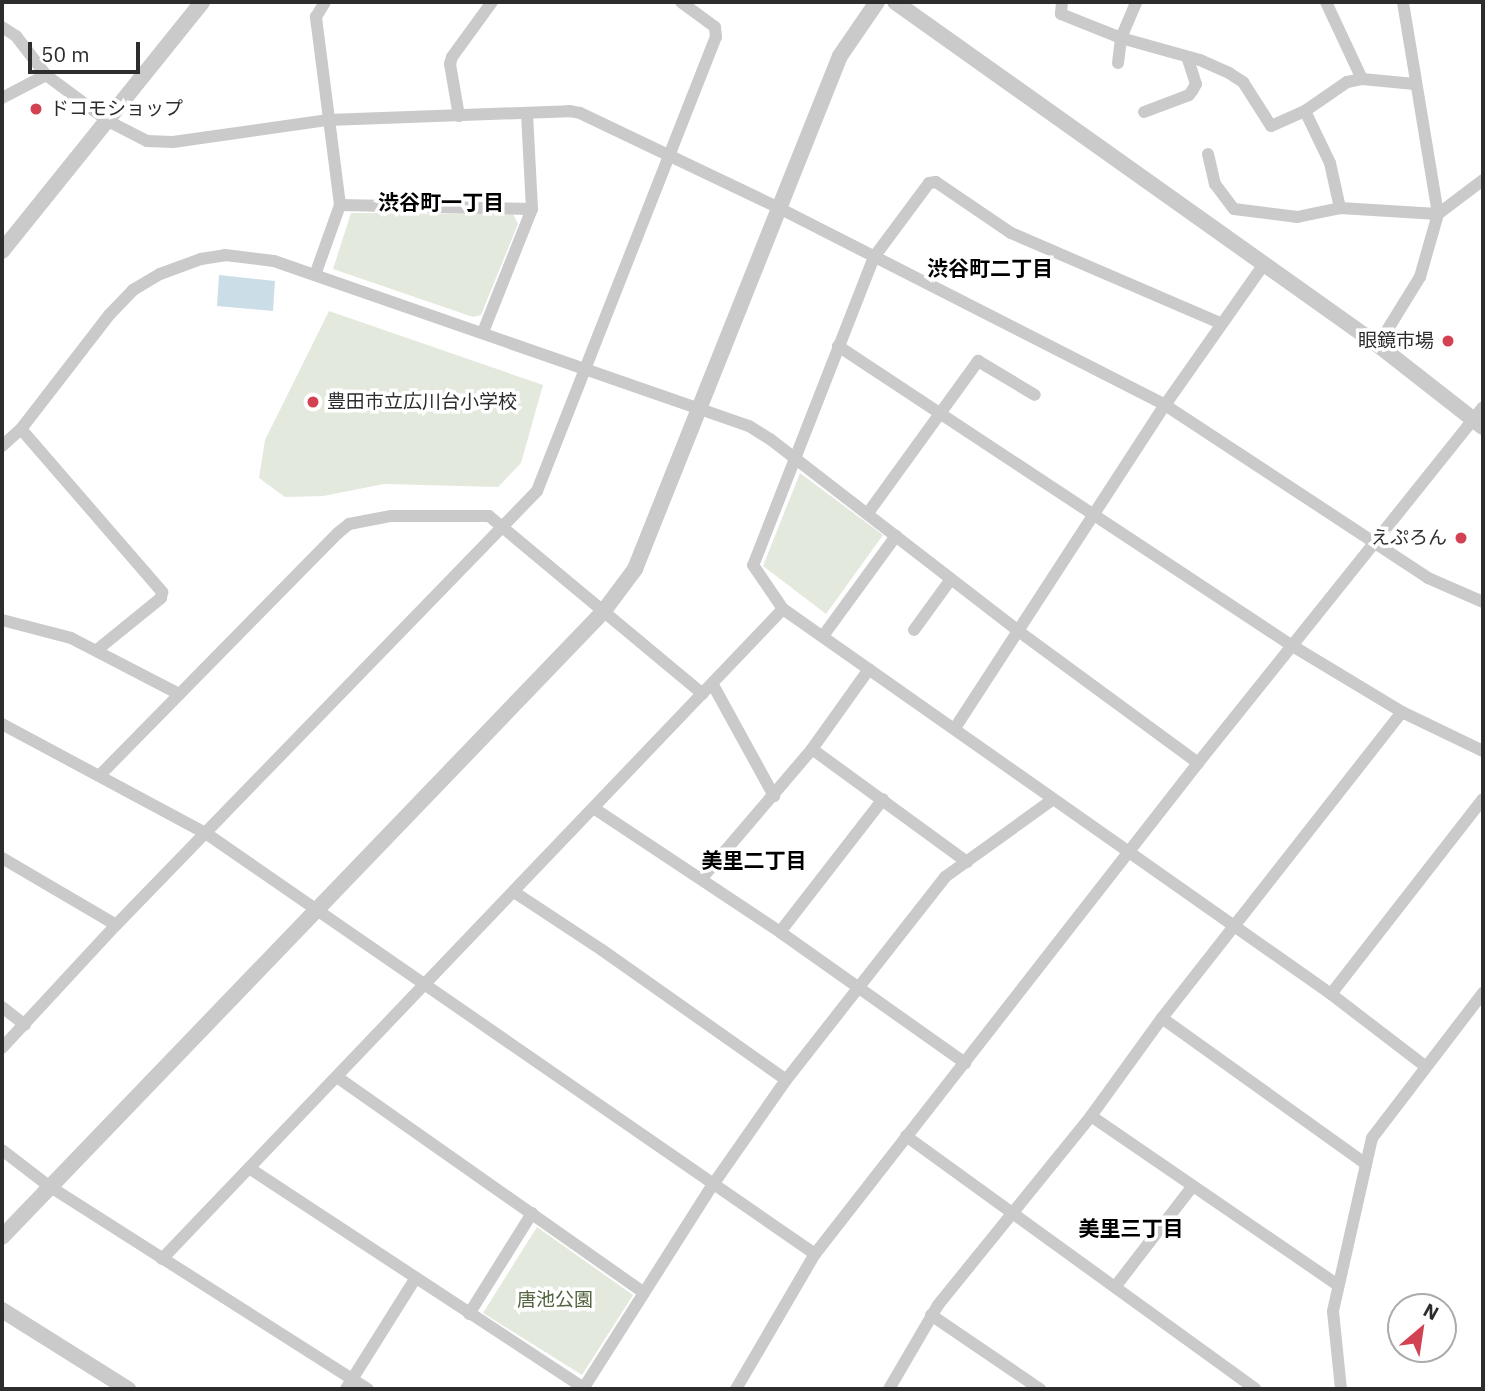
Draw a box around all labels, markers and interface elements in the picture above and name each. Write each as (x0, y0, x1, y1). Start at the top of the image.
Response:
scale bar (32, 28, 144, 72)
text: 50 m (41, 40, 90, 68)
place label: ドコモショップ (50, 98, 183, 120)
marker: ドコモショップ (28, 101, 44, 117)
district label: 渋谷町一丁目 (378, 189, 504, 215)
district label: 渋谷町二丁目 (927, 255, 1053, 281)
place label: 眼鏡市場 (1358, 330, 1434, 352)
marker: 眼鏡市場 (1440, 333, 1456, 349)
place label: 豊田市立広川台小学校 (327, 391, 517, 413)
marker: 豊田市立広川台小学校 (305, 394, 321, 410)
place label: えぷろん (1371, 527, 1447, 549)
marker: えぷろん (1453, 530, 1469, 546)
district label: 美里二丁目 (702, 847, 806, 873)
district label: 美里三丁目 (1079, 1215, 1183, 1241)
park label: 唐池公園 (517, 1289, 593, 1311)
north arrow (1387, 1293, 1457, 1363)
text: N (1419, 1298, 1443, 1325)

